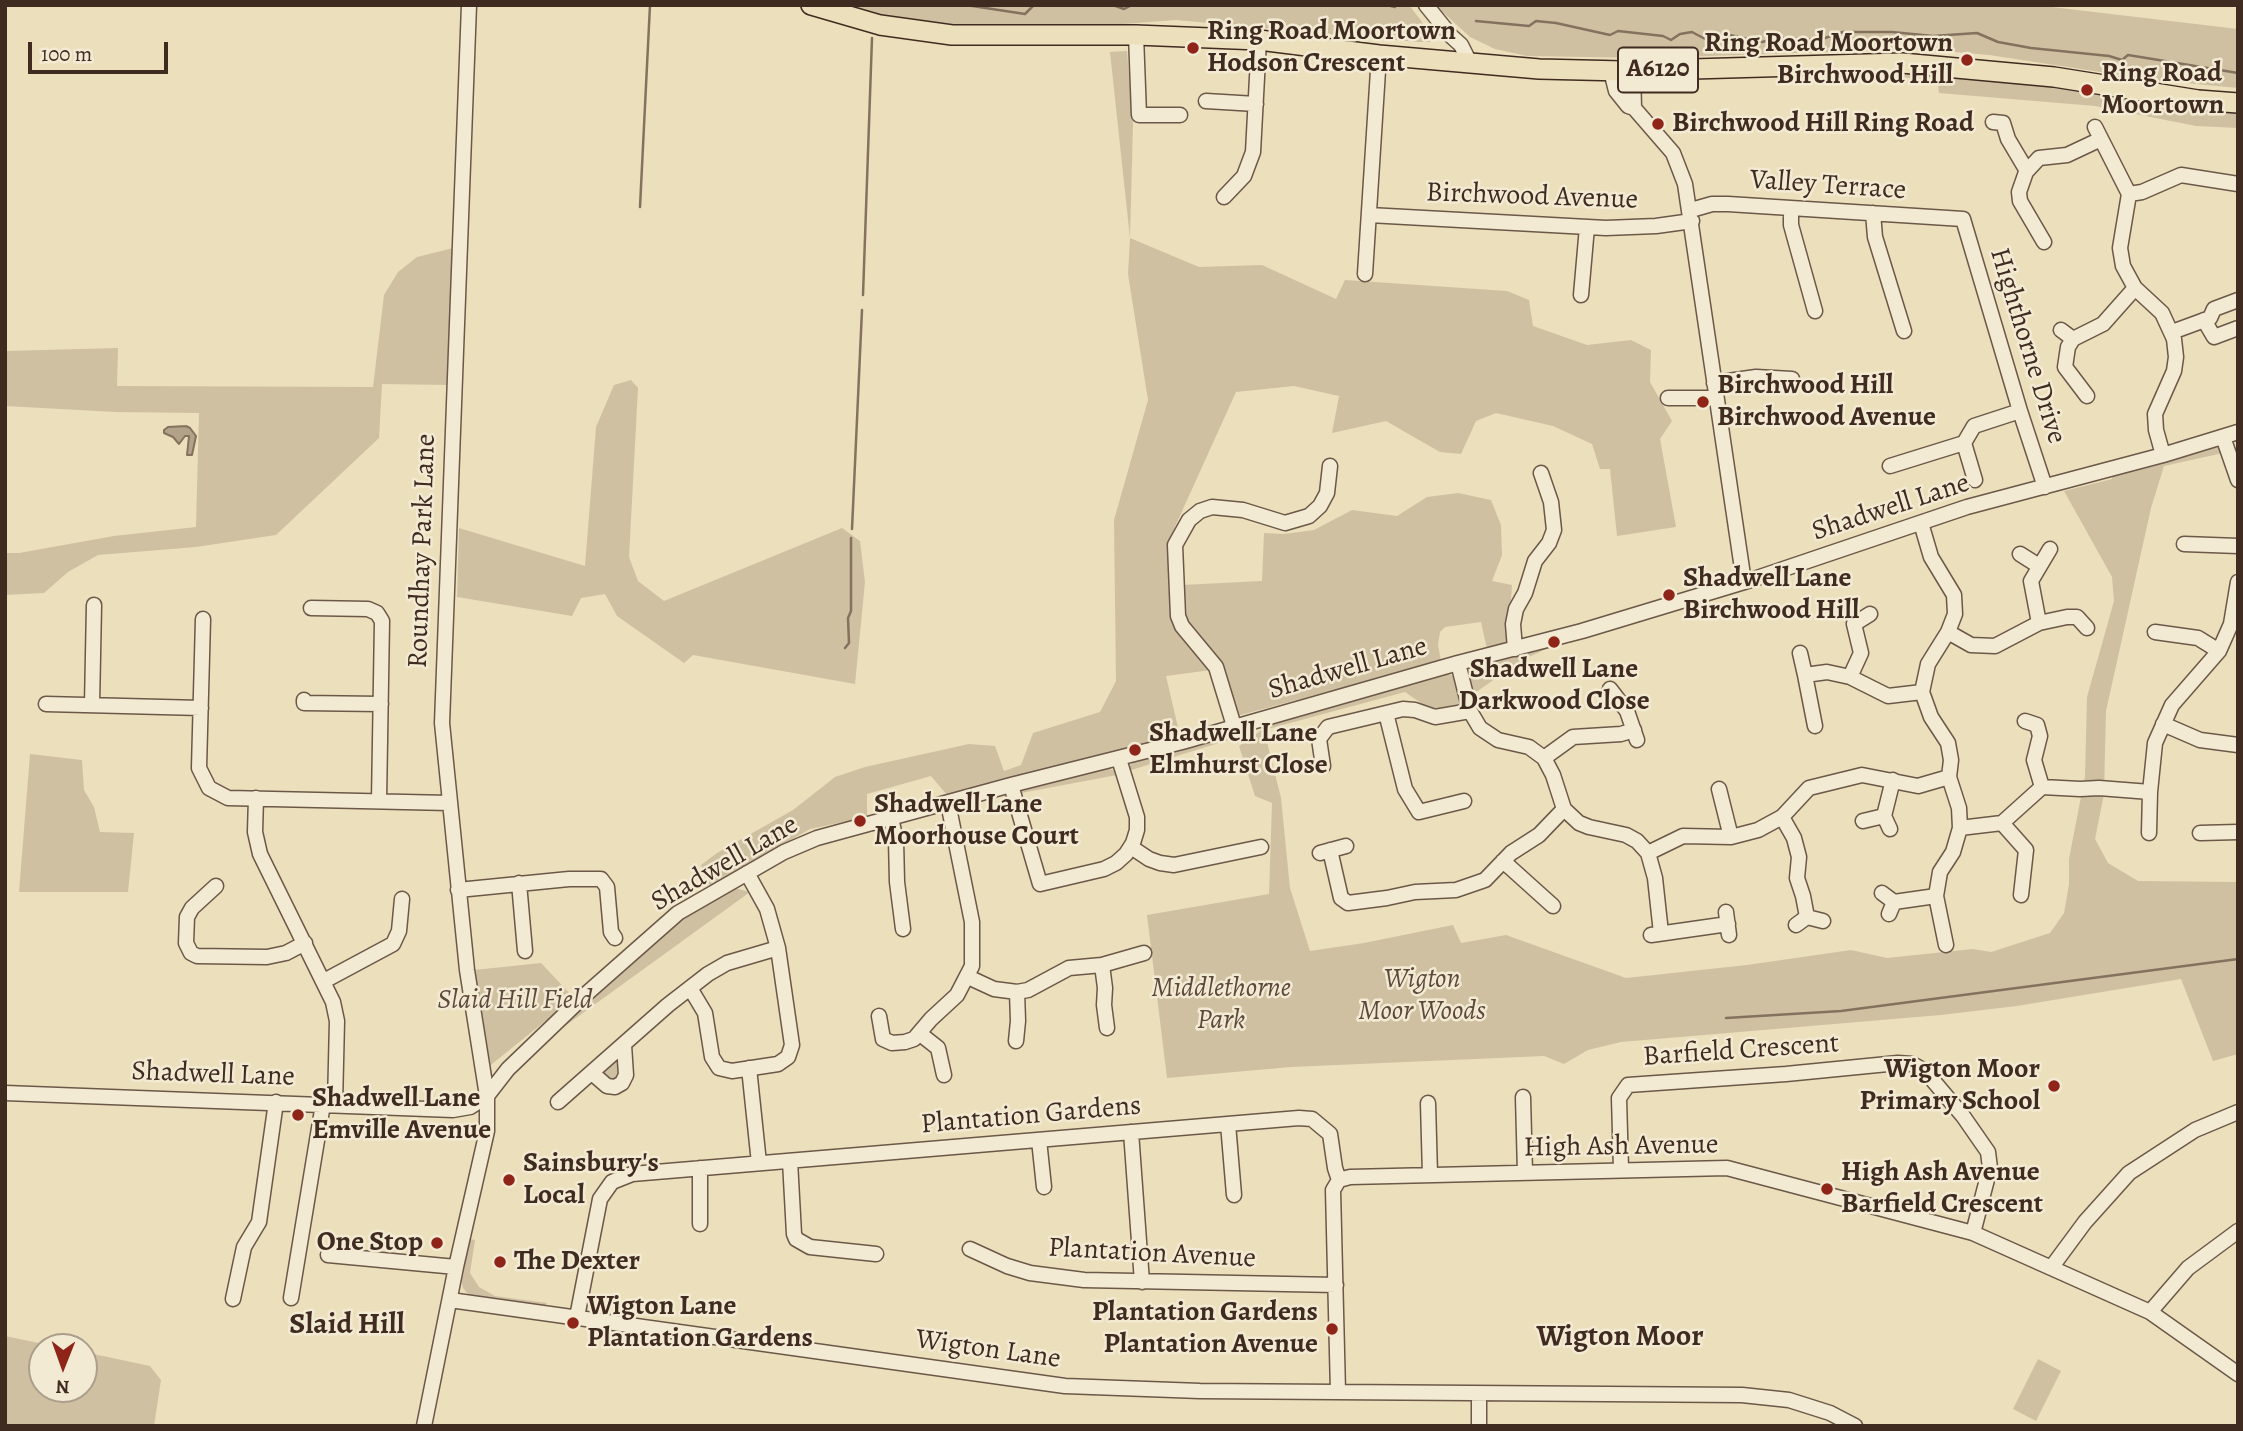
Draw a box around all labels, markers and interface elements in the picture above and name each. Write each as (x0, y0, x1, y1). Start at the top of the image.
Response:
place label: Ring Road Moortown Hodson Crescent (1207, 15, 1456, 81)
place label: Ring Road Moortown Birchwood Hill (1704, 27, 1953, 93)
scale bar (32, 28, 172, 72)
text: 100 m (41, 40, 92, 68)
marker: Ring Road Moortown Hodson Crescent (1185, 40, 1201, 56)
road number: A6120 (1618, 48, 1698, 92)
marker: Ring Road Moortown Birchwood Hill (1959, 52, 1975, 68)
place label: Ring Road Moortown (2101, 57, 2224, 123)
marker: Ring Road Moortown (2079, 82, 2095, 98)
place label: Birchwood Hill Ring Road (1672, 107, 1974, 141)
marker: Birchwood Hill Ring Road (1650, 116, 1666, 132)
street label: Valley Terrace (1749, 164, 1907, 208)
street label: Birchwood Avenue (1425, 177, 1639, 217)
street label: Highthorne Drive (1981, 244, 2073, 448)
place label: Birchwood Hill Birchwood Avenue (1717, 369, 1936, 435)
marker: Birchwood Hill Birchwood Avenue (1695, 394, 1711, 410)
street label: Roundhay Park Lane (402, 433, 444, 669)
street label: Shadwell Lane (1808, 467, 1974, 549)
place label: Shadwell Lane Birchwood Hill (1683, 562, 1859, 628)
marker: Shadwell Lane Birchwood Hill (1661, 587, 1677, 603)
street label: Shadwell Lane (1265, 630, 1431, 708)
marker: Shadwell Lane Darkwood Close (1546, 634, 1562, 650)
place label: Shadwell Lane Darkwood Close (1458, 653, 1650, 719)
place label: Shadwell Lane Elmhurst Close (1149, 717, 1328, 783)
marker: Shadwell Lane Elmhurst Close (1127, 742, 1143, 758)
place label: Shadwell Lane Moorhouse Court (874, 788, 1079, 854)
street label: Shadwell Lane (646, 809, 804, 919)
marker: Shadwell Lane Moorhouse Court (852, 813, 868, 829)
park label: Wigton Moor Woods (1358, 963, 1486, 1029)
park label: Middlethorne Park (1151, 972, 1291, 1038)
park label: Slaid Hill Field (437, 984, 593, 1018)
street label: Barfield Crescent (1642, 1027, 1840, 1075)
place label: Wigton Moor Primary School (1859, 1053, 2040, 1119)
street label: Shadwell Lane (131, 1055, 295, 1095)
marker: Wigton Moor Primary School (2046, 1078, 2062, 1094)
place label: Shadwell Lane Emville Avenue (312, 1082, 491, 1148)
street label: Plantation Gardens (919, 1090, 1143, 1142)
marker: Shadwell Lane Emville Avenue (290, 1107, 306, 1123)
street label: High Ash Avenue (1523, 1129, 1719, 1165)
place label: Sainsbury's Local (523, 1147, 659, 1213)
place label: High Ash Avenue Barfield Crescent (1841, 1156, 2043, 1222)
marker: Sainsbury's Local (501, 1172, 517, 1188)
marker: High Ash Avenue Barfield Crescent (1819, 1181, 1835, 1197)
place label: One Stop (317, 1226, 423, 1260)
street label: Plantation Avenue (1047, 1232, 1257, 1276)
marker: One Stop (429, 1235, 445, 1251)
place label: The Dexter (514, 1245, 640, 1279)
marker: The Dexter (492, 1254, 508, 1270)
place label: Wigton Lane Plantation Gardens (587, 1290, 813, 1356)
place label: Plantation Gardens Plantation Avenue (1092, 1296, 1318, 1362)
district label: Slaid Hill (289, 1308, 405, 1344)
marker: Wigton Lane Plantation Gardens (565, 1315, 581, 1331)
district label: Wigton Moor (1536, 1320, 1704, 1356)
marker: Plantation Gardens Plantation Avenue (1324, 1321, 1340, 1337)
street label: Wigton Lane (913, 1323, 1063, 1377)
north arrow (28, 1333, 98, 1403)
text: N (56, 1374, 70, 1400)

